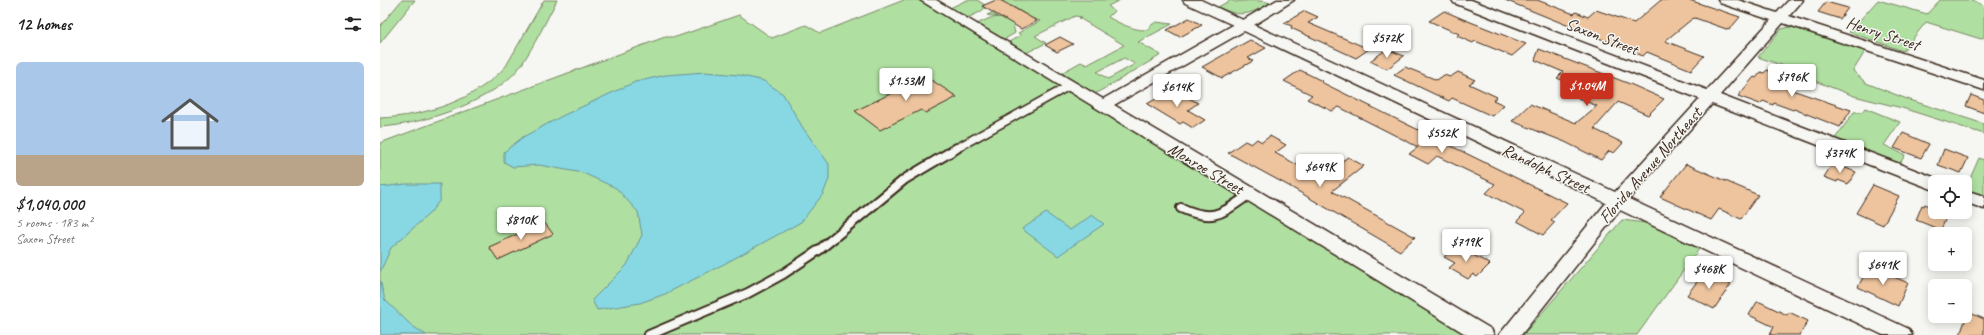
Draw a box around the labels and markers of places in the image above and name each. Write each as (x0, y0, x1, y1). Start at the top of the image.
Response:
pin: $572K (1359, 25, 1415, 59)
pin: $796K (1764, 64, 1820, 98)
pin: $1.53M (873, 68, 939, 102)
pin: $1.04M (1554, 73, 1620, 107)
pin: $614K (1149, 74, 1205, 108)
pin: $552K (1414, 120, 1470, 154)
pin: $374K (1812, 140, 1868, 174)
pin: $649K (1292, 154, 1348, 188)
pin: $810K (493, 207, 549, 241)
pin: $719K (1438, 229, 1494, 263)
pin: $641K (1855, 252, 1911, 286)
pin: $468K (1681, 256, 1737, 290)

